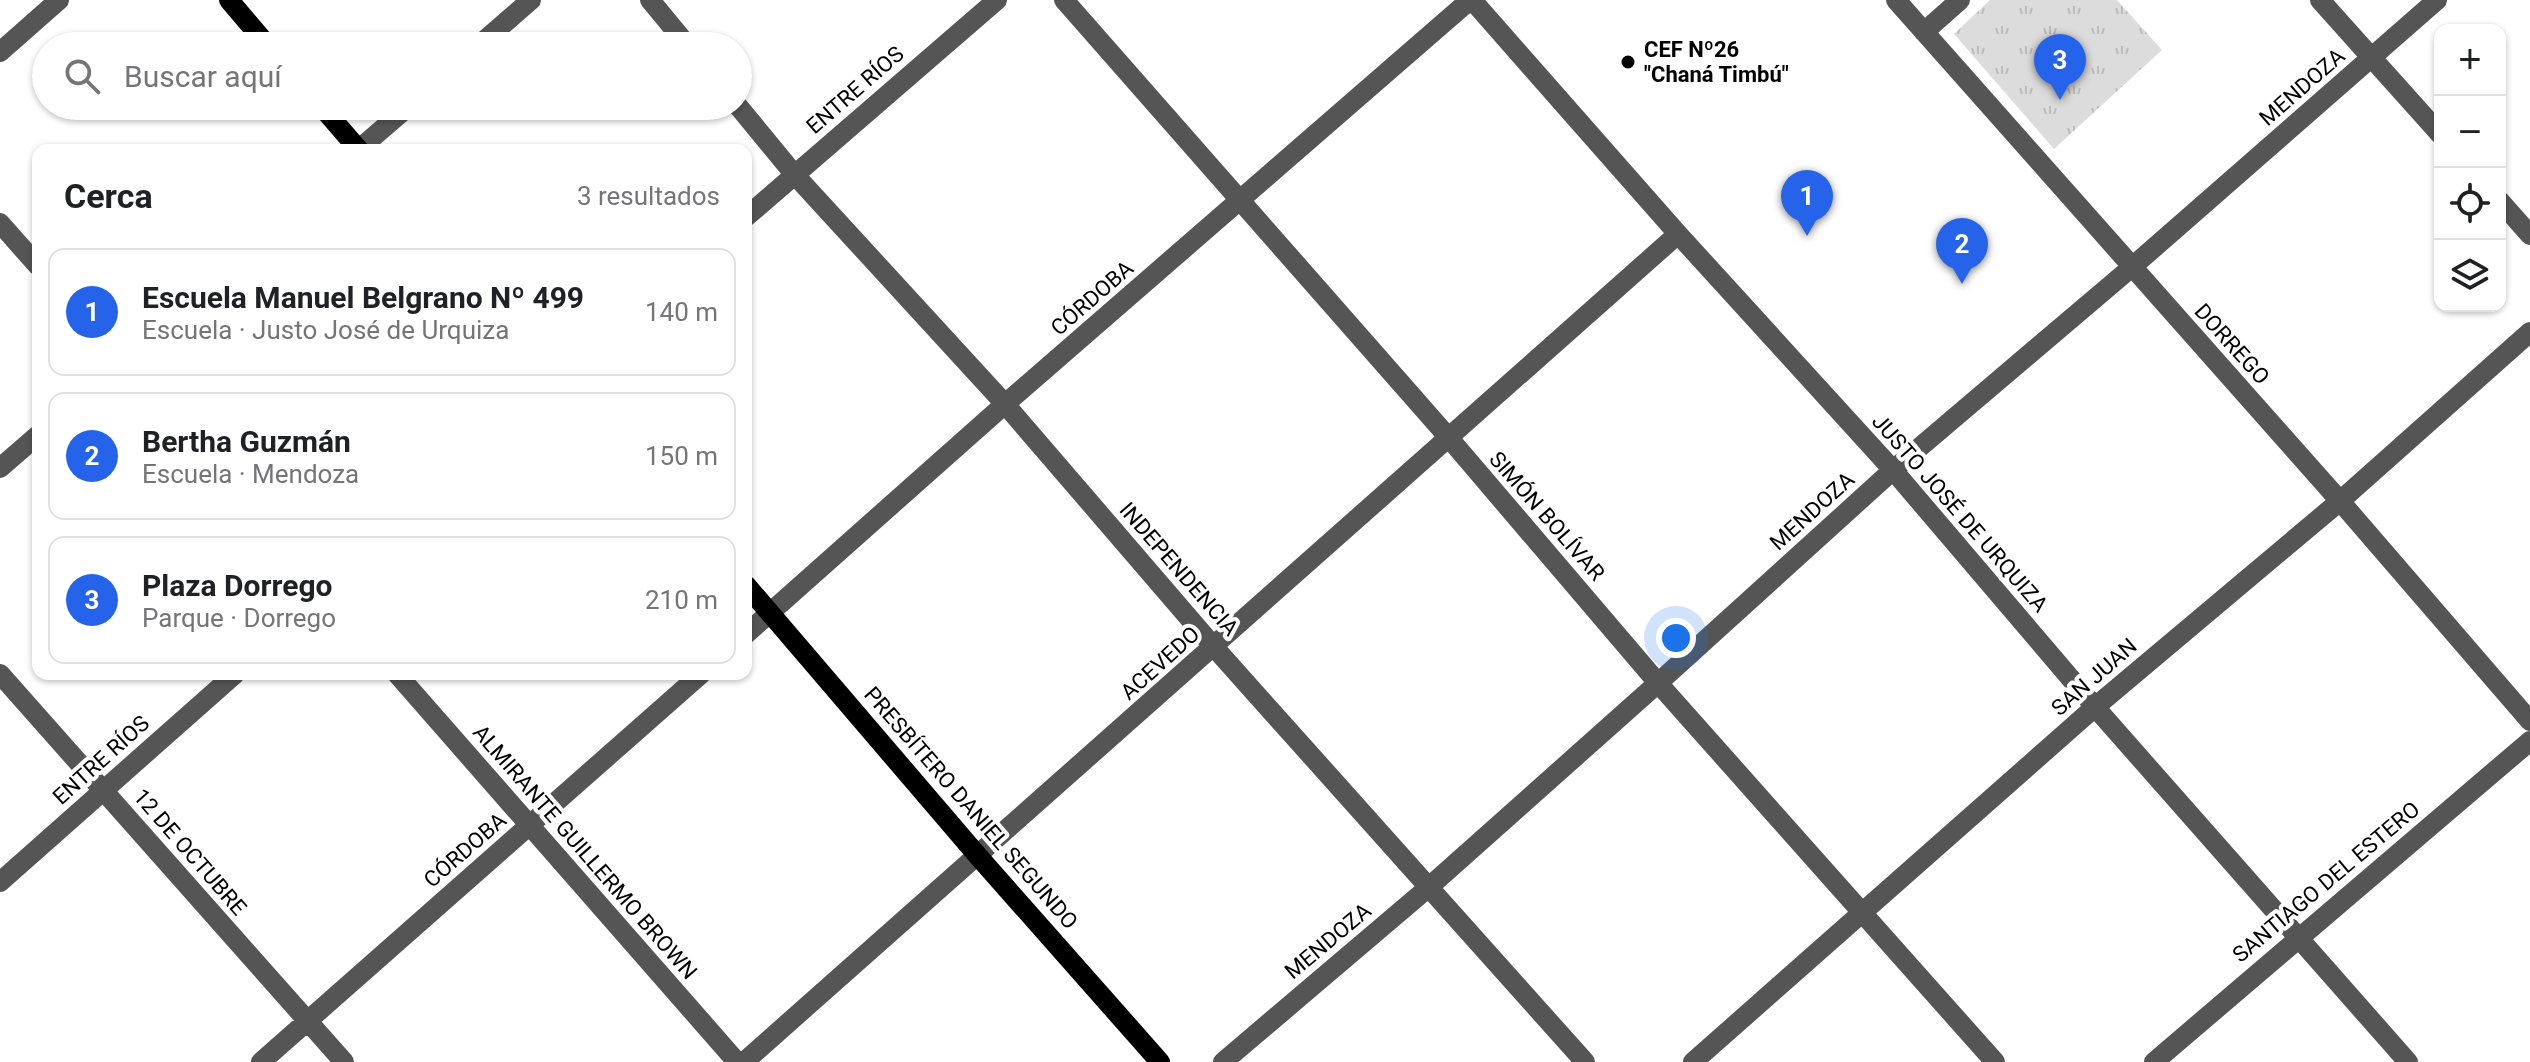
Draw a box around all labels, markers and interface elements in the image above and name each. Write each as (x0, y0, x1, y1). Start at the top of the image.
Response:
map controls (2434, 24, 2506, 312)
button: + (2434, 24, 2506, 96)
search box (32, 32, 752, 120)
pin: 3 (2034, 34, 2086, 100)
place label: CEF Nº26 "Chaná Timbú" (1644, 37, 1789, 87)
street label: ENTRE RÍOS (801, 41, 909, 139)
street label: MENDOZA (2254, 43, 2350, 131)
marker: CEF Nº26 "Chaná Timbú" (1619, 53, 1637, 71)
icon: search (60, 54, 104, 98)
text: Buscar aquí (124, 59, 282, 94)
button: − (2434, 96, 2506, 168)
button: locate (2434, 168, 2506, 240)
pin: 1 (1781, 170, 1833, 236)
text: Cerca (64, 176, 153, 216)
text: 3 resultados (577, 181, 720, 211)
pin: 2 (1936, 218, 1988, 284)
button: layers (2434, 240, 2506, 312)
street label: CÓRDOBA (1045, 254, 1139, 340)
text: Escuela Manuel Belgrano Nº 499 (142, 280, 584, 315)
text: 1 (85, 297, 99, 327)
text: 140 m (645, 297, 718, 327)
street label: DORREGO (2189, 299, 2275, 389)
text: Escuela · Justo José de Urquiza (142, 315, 509, 345)
street label: JUSTO JOSÉ DE URQUIZA (1867, 409, 2053, 618)
text: Bertha Guzmán (142, 424, 351, 459)
text: 2 (85, 441, 99, 471)
text: 150 m (645, 441, 718, 471)
street label: SIMÓN BOLÍVAR (1484, 446, 1611, 586)
text: Escuela · Mendoza (142, 459, 359, 489)
street label: MENDOZA (1765, 466, 1860, 555)
street label: INDEPENDENCIA (1114, 497, 1244, 641)
text: Plaza Dorrego (142, 568, 333, 603)
text: 3 (85, 585, 99, 615)
text: 210 m (645, 585, 718, 615)
text: Parque · Dorrego (142, 603, 336, 633)
your location (1656, 618, 1696, 658)
street label: ACEVEDO (1116, 621, 1204, 705)
street label: SAN JUAN (2046, 633, 2142, 721)
street label: PRESBÍTERO DANIEL SEGUNDO (859, 682, 1083, 934)
street label: ENTRE RÍOS (48, 710, 154, 810)
street label: ALMIRANTE GUILLERMO BROWN (468, 720, 702, 984)
street label: 12 DE OCTUBRE (128, 784, 252, 920)
street label: SANTIAGO DEL ESTERO (2228, 797, 2424, 967)
street label: CÓRDOBA (418, 806, 512, 892)
street label: MENDOZA (1280, 897, 1377, 984)

